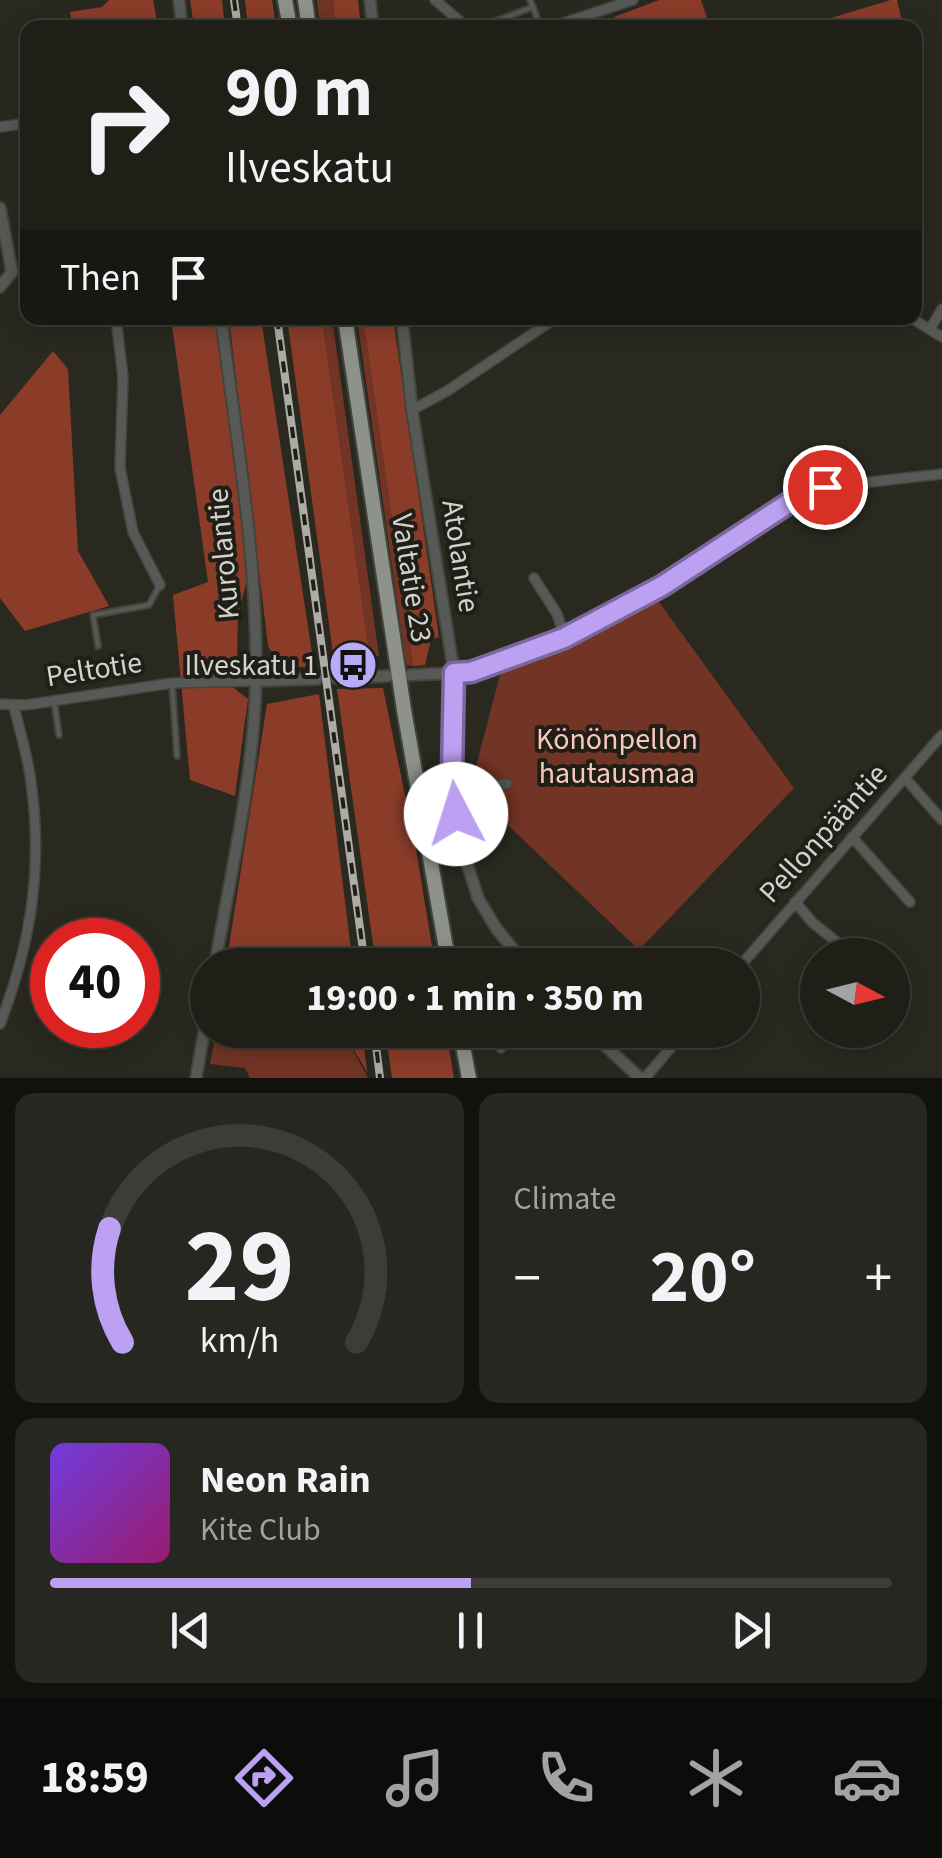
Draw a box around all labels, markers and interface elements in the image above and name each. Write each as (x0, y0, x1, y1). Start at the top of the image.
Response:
text: 90 m (225, 43, 373, 143)
icon: right (60, 60, 190, 190)
text: Ilveskatu (225, 136, 394, 200)
icon: arrive (161, 250, 216, 305)
text: Then (60, 251, 141, 305)
pin (783, 445, 868, 530)
icon: arrive (798, 460, 853, 515)
street label: Kurolantie (196, 487, 251, 621)
street label: Atolantie (430, 497, 491, 615)
street label: Valtatie 23 (380, 511, 443, 646)
bus stop icon: Ilveskatu 1 (327, 639, 379, 691)
street label: Peltotie (43, 641, 145, 698)
place label: Ilveskatu 1 (184, 644, 318, 687)
park label: Könönpellon hautausmaa (536, 718, 698, 795)
street label: Pellonpääntie (749, 754, 898, 913)
position arrow (404, 762, 508, 866)
speed limit sign: 40 (30, 918, 160, 1048)
north arrow (800, 938, 910, 1048)
map controls (800, 938, 910, 1048)
text: 19:00 · 1 min · 350 m (306, 971, 644, 1025)
text: Climate (514, 1176, 616, 1222)
text: 29 (184, 1194, 294, 1342)
text: 20° (649, 1224, 756, 1331)
text: − (514, 1240, 541, 1318)
text: + (865, 1240, 892, 1318)
text: km/h (200, 1315, 279, 1366)
text: Neon Rain (200, 1453, 371, 1507)
text: Kite Club (200, 1507, 321, 1553)
icon: previous (163, 1603, 218, 1658)
icon: pause (443, 1603, 498, 1658)
icon: next (724, 1603, 779, 1658)
icon: directions (229, 1743, 299, 1813)
icon: music (380, 1743, 450, 1813)
icon: phone (531, 1743, 601, 1813)
icon: climate (681, 1743, 751, 1813)
icon: car (832, 1743, 902, 1813)
text: 18:59 (40, 1746, 149, 1810)

